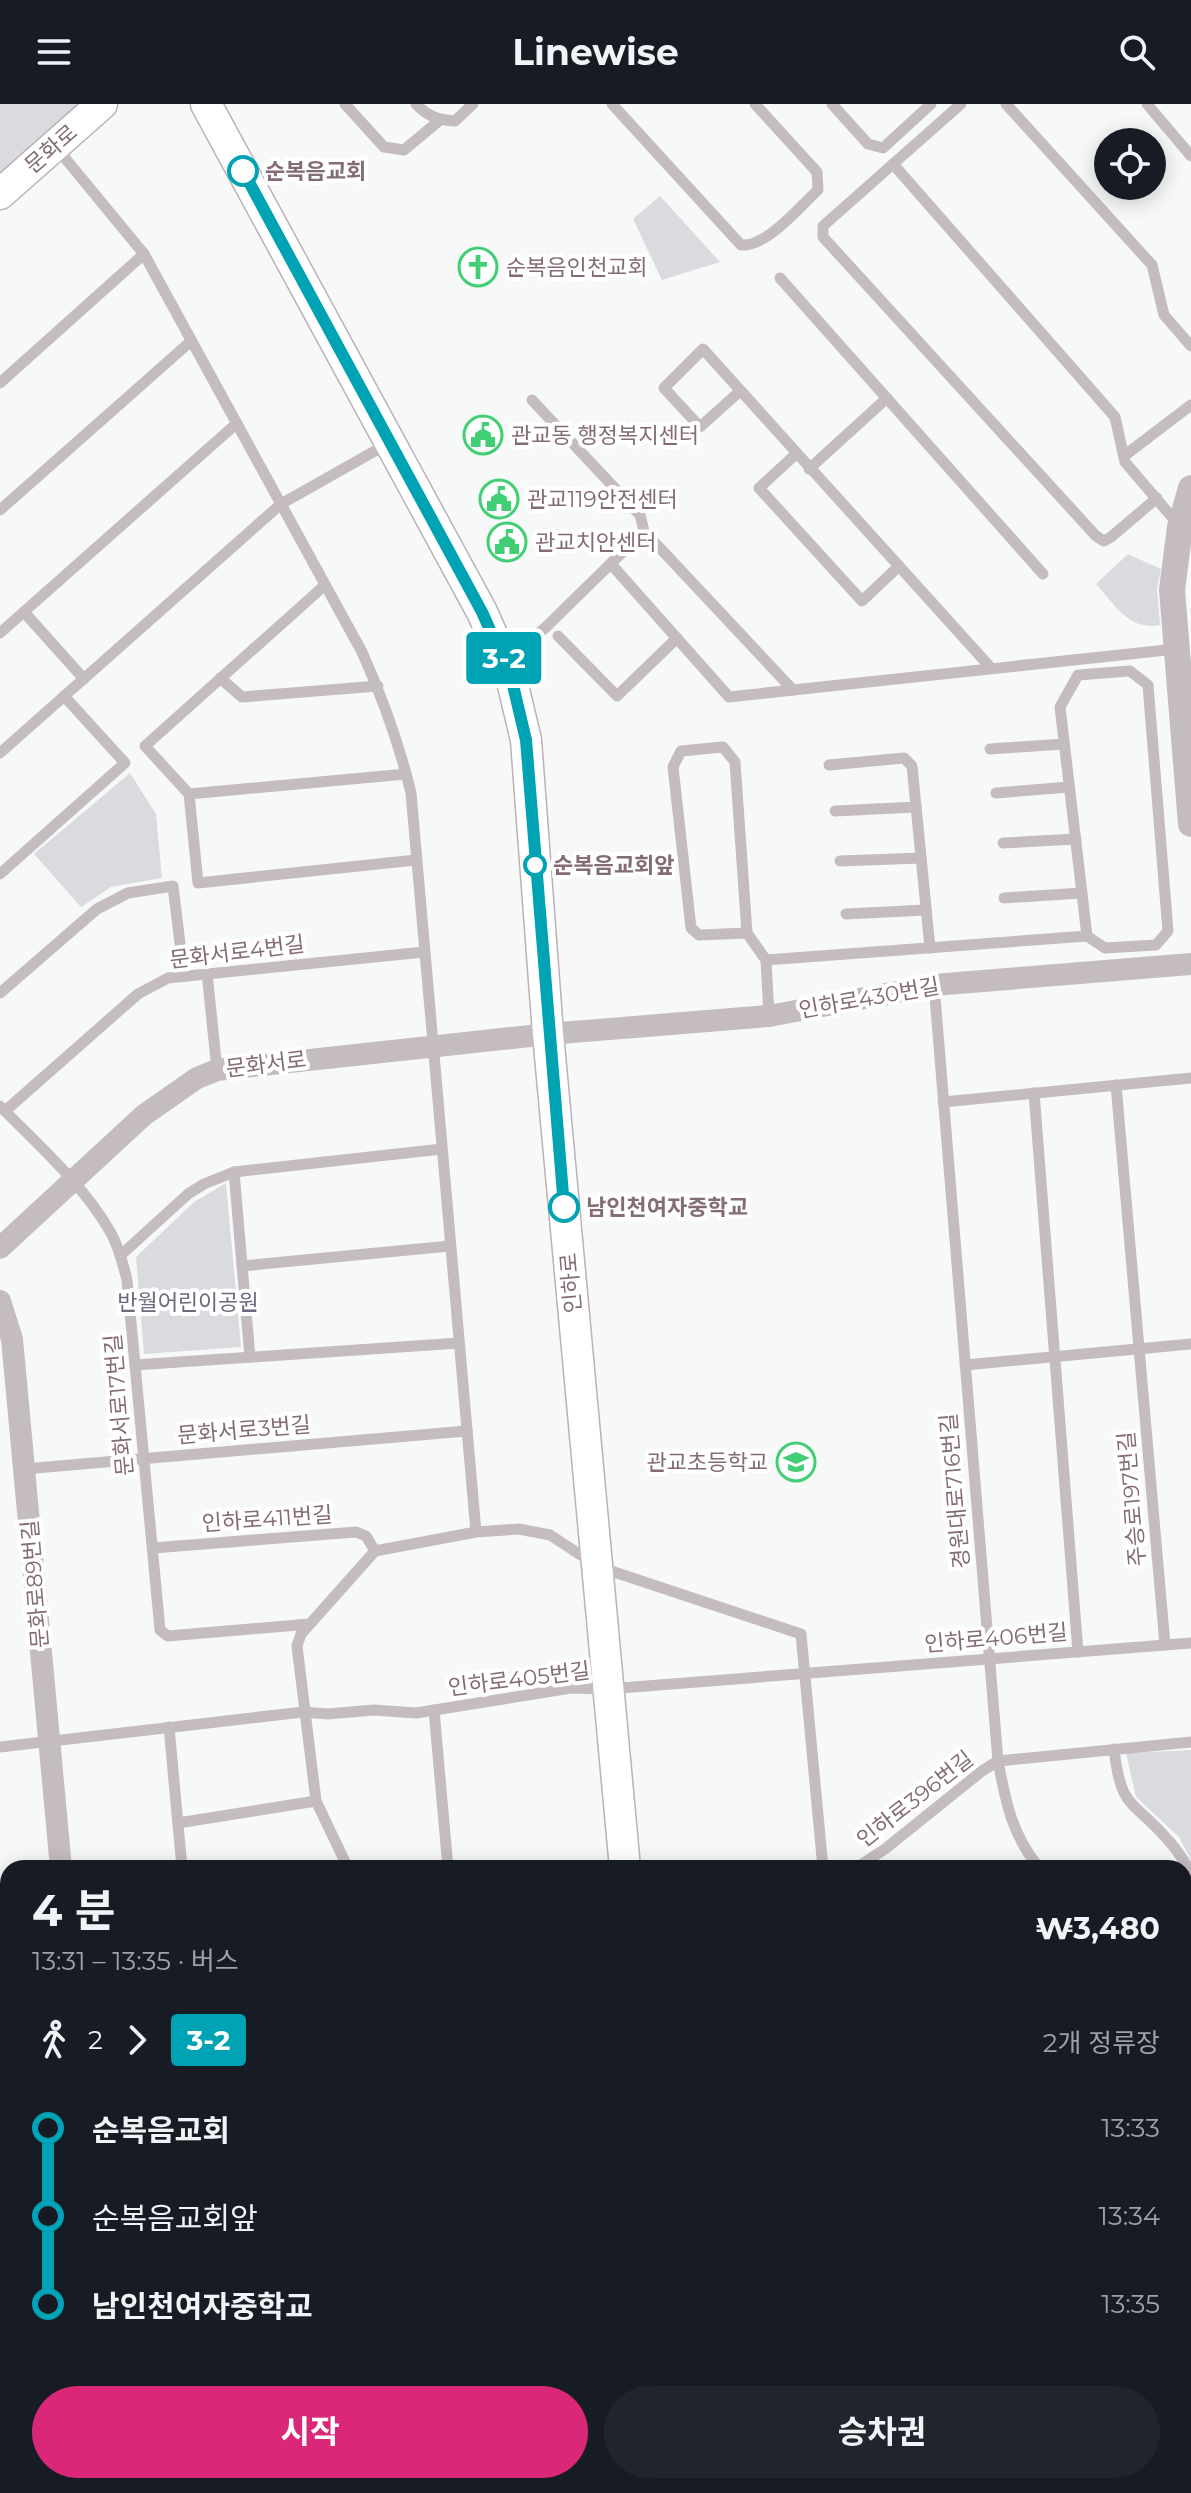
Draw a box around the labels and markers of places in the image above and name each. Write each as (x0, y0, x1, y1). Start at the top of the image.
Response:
marker: 순복음교회 (228, 156, 258, 186)
place label: 순복음교회 (265, 158, 366, 185)
church icon: 순복음인천교회 (457, 246, 499, 288)
place label: 순복음인천교회 (506, 254, 648, 281)
public building icon: 관교동 행정복지센터 (462, 414, 504, 456)
place label: 관교동 행정복지센터 (511, 422, 699, 449)
public building icon: 관교119안전센터 (478, 478, 520, 520)
place label: 관교119안전센터 (527, 486, 678, 513)
public building icon: 관교치안센터 (486, 521, 528, 563)
place label: 관교치안센터 (535, 529, 656, 556)
place label: 순복음교회앞 (553, 852, 674, 879)
marker: 순복음교회앞 (524, 854, 546, 876)
marker: 남인천여자중학교 (549, 1192, 579, 1222)
place label: 남인천여자중학교 (586, 1194, 748, 1221)
school or university icon: 관교초등학교 (775, 1441, 817, 1483)
place label: 관교초등학교 (647, 1449, 768, 1476)

